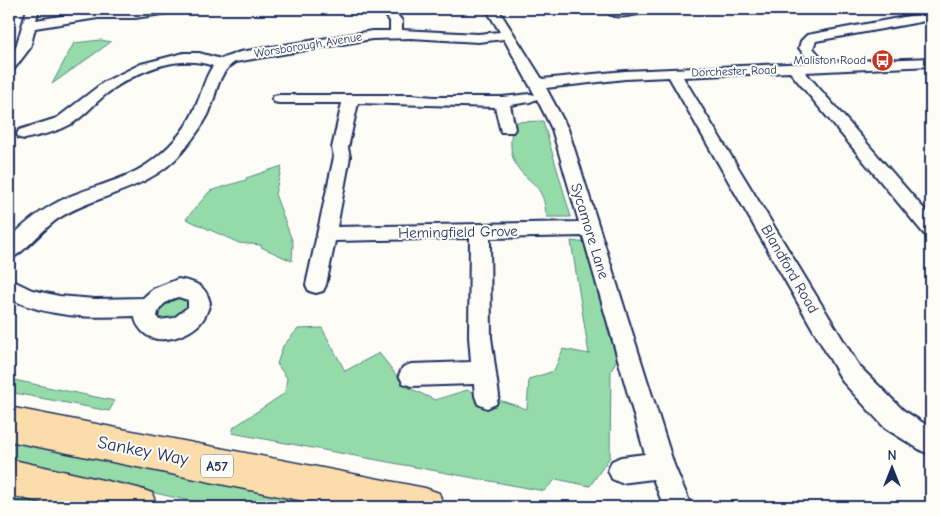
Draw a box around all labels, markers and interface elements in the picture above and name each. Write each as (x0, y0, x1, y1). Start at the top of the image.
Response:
street label: Worsborough Avenue (253, 30, 363, 60)
bus stop icon: Maliston Road (870, 48, 894, 72)
place label: Maliston Road (793, 53, 866, 67)
street label: Dorchester Road (691, 63, 777, 79)
street label: Sycamore Lane (567, 181, 613, 281)
street label: Hemingfield Grove (398, 222, 518, 242)
street label: Blandford Road (757, 222, 823, 316)
street label: Sankey Way (96, 432, 191, 470)
north arrow (868, 444, 918, 494)
text: N (887, 447, 897, 464)
road number: A57 (201, 454, 233, 478)

